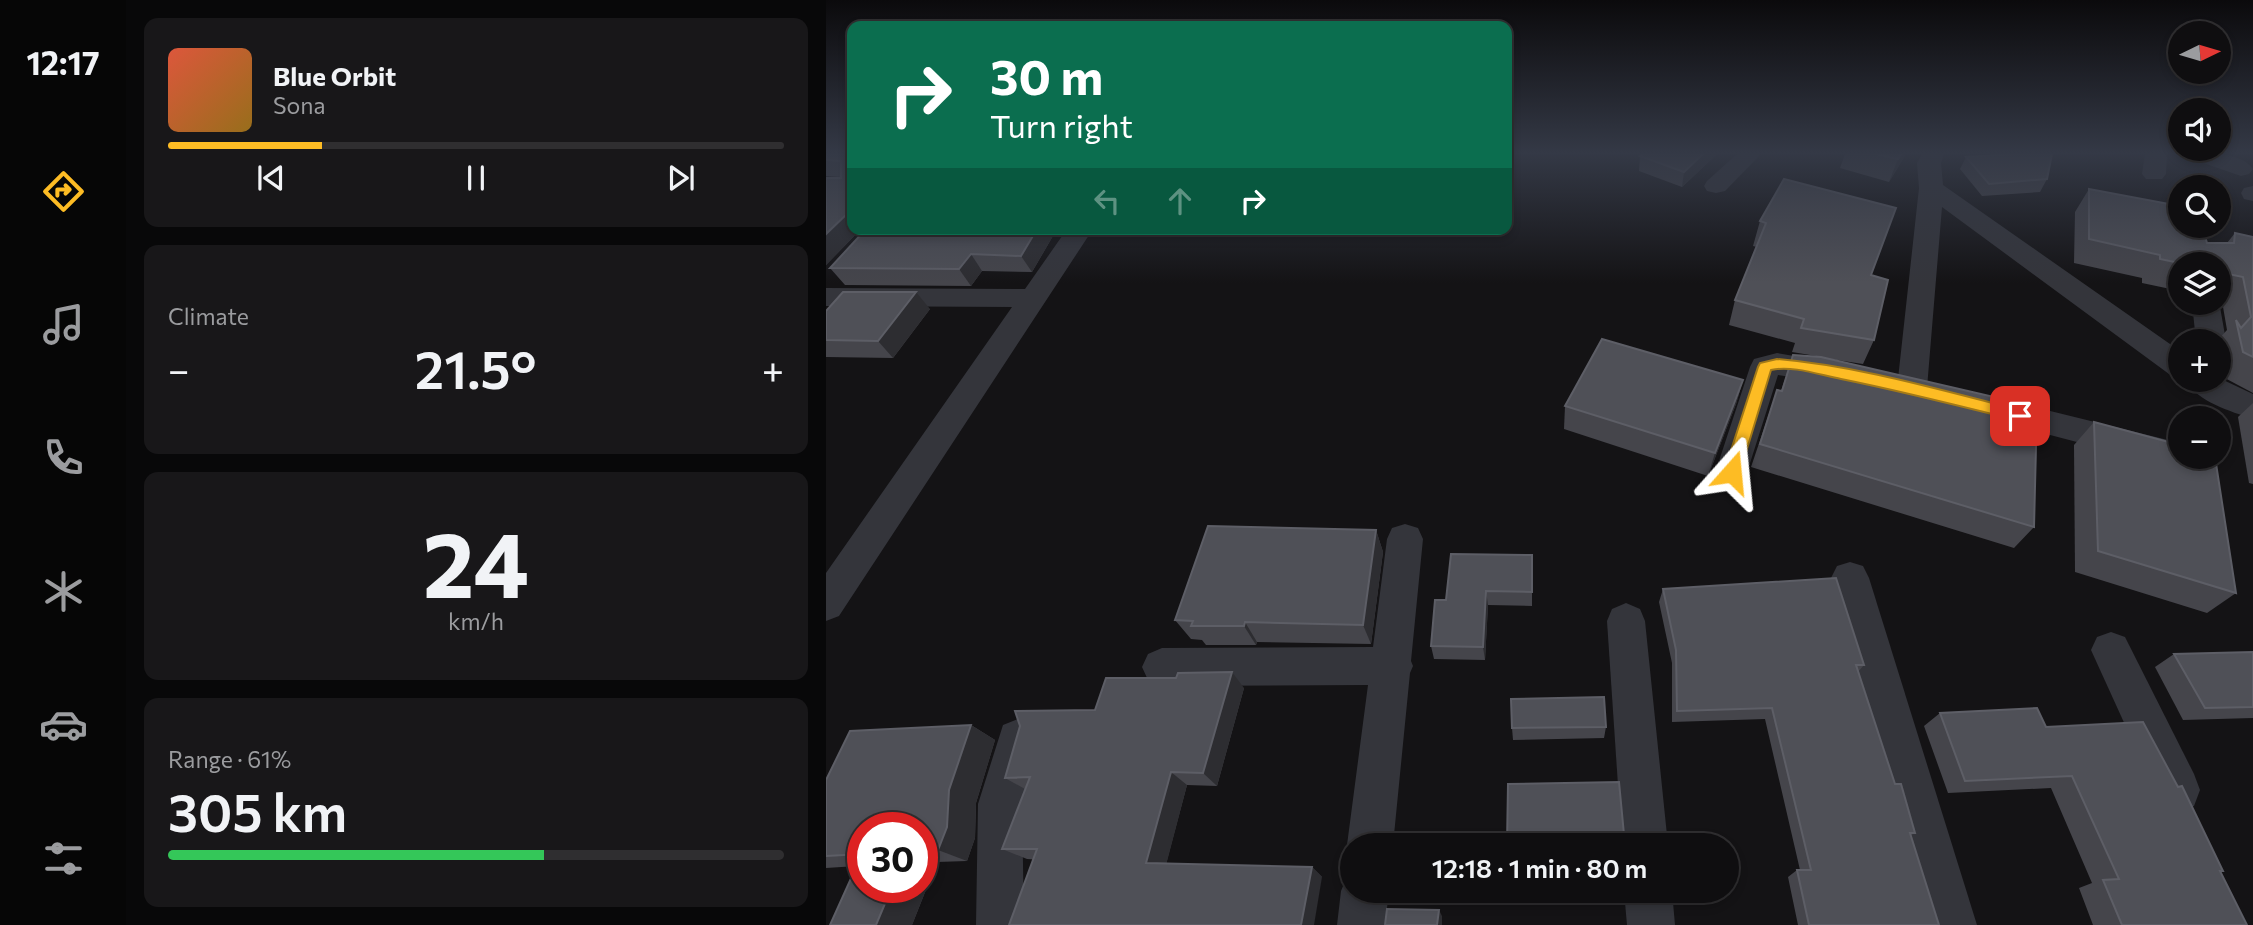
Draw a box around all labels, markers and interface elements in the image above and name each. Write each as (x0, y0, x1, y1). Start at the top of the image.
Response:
north arrow (2168, 21, 2231, 84)
map controls (2168, 21, 2231, 469)
text: 12:17 (26, 42, 100, 82)
text: 30 m (990, 45, 1103, 105)
icon: right (875, 49, 966, 140)
text: Blue Orbit (273, 60, 396, 91)
text: Sona (273, 91, 325, 119)
button: sound (2168, 98, 2231, 161)
text: Turn right (990, 105, 1133, 145)
icon: previous (252, 159, 290, 197)
icon: pause (457, 159, 495, 197)
icon: next (662, 159, 700, 197)
icon: directions (39, 167, 88, 216)
button: search (2168, 175, 2231, 238)
icon: left (1088, 182, 1126, 220)
icon: ahead (1161, 182, 1199, 220)
icon: right (1234, 182, 1272, 220)
button: layers (2168, 252, 2231, 315)
icon: music (39, 300, 88, 349)
text: Climate (168, 302, 249, 330)
button: + (2168, 329, 2231, 392)
text: 21.5° (415, 336, 536, 400)
text: − (168, 345, 190, 392)
text: + (762, 345, 784, 392)
pin (1990, 386, 2050, 446)
icon: arrive (2001, 397, 2039, 435)
button: − (2168, 406, 2231, 469)
icon: phone (39, 433, 88, 482)
position arrow (1695, 435, 1769, 509)
text: 24 (423, 505, 529, 617)
icon: climate (39, 567, 88, 616)
text: km/h (448, 607, 504, 635)
icon: car (39, 700, 88, 749)
text: Range · 61% (168, 745, 291, 773)
text: 305 km (168, 779, 347, 843)
speed limit sign: 30 (847, 812, 938, 903)
icon: filters (39, 834, 88, 883)
text: 12:18 · 1 min · 80 m (1432, 852, 1647, 883)

